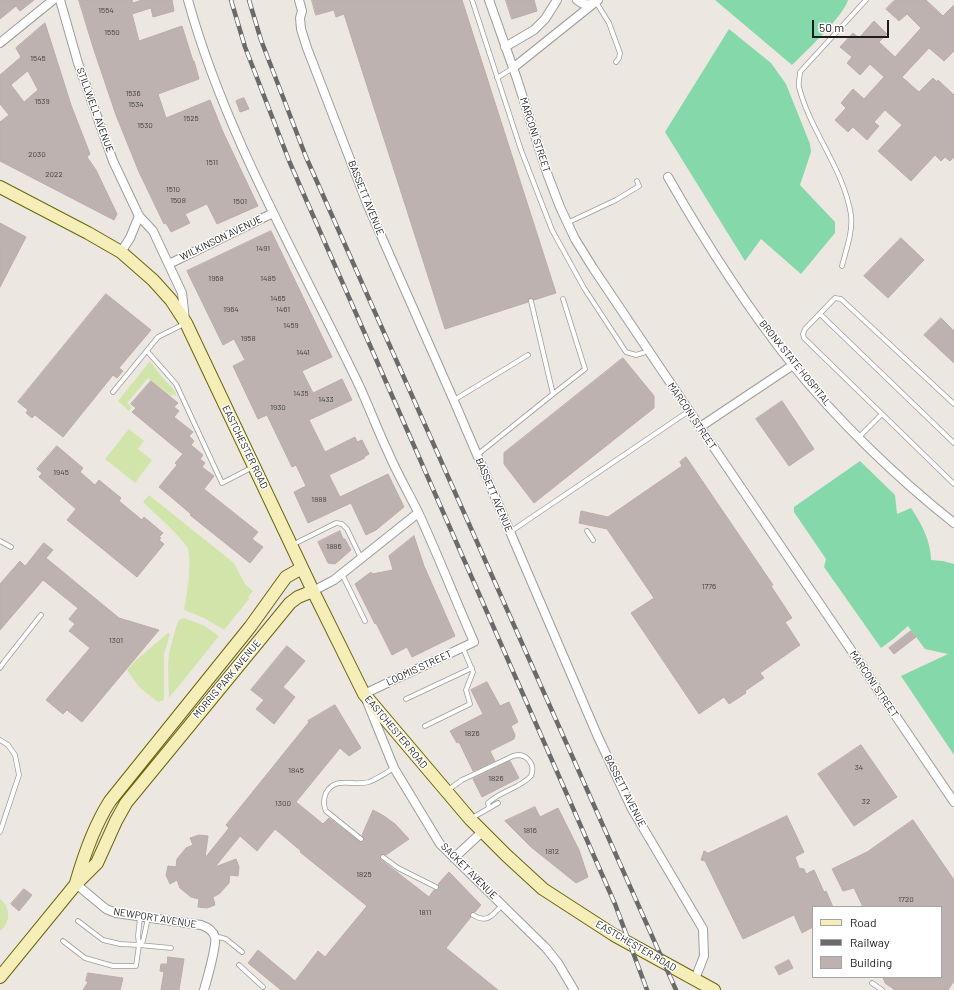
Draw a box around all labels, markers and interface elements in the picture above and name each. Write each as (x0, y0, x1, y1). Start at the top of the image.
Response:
house number: 1554 (98, 5, 114, 15)
scale bar (814, 12, 891, 38)
text: 50 m (819, 20, 844, 34)
house number: 1550 (104, 27, 120, 37)
house number: 1545 (30, 53, 46, 63)
street label: STILLWELL AVENUE (74, 66, 116, 154)
house number: 1536 (125, 88, 141, 98)
house number: 1539 (34, 96, 50, 106)
street label: MARCONI STREET (517, 96, 553, 174)
house number: 1534 (128, 99, 144, 109)
house number: 1525 (183, 113, 199, 123)
house number: 1530 (137, 120, 153, 130)
house number: 2030 (28, 149, 46, 159)
house number: 1511 (206, 157, 218, 167)
street label: BASSETT AVENUE (346, 159, 386, 237)
house number: 2022 (45, 169, 63, 179)
house number: 1510 (166, 184, 180, 194)
house number: 1508 (170, 195, 186, 205)
house number: 1501 (233, 196, 247, 206)
street label: WILKINSON AVENUE (178, 213, 264, 263)
house number: 1491 (256, 243, 270, 253)
house number: 1968 (208, 273, 224, 283)
house number: 1485 (260, 273, 276, 283)
house number: 1465 (270, 293, 286, 303)
house number: 1964 (223, 304, 239, 314)
house number: 1461 (276, 304, 290, 314)
street label: BRONX STATE HOSPITAL (757, 318, 833, 408)
house number: 1459 (283, 320, 299, 330)
house number: 1958 (240, 333, 256, 343)
house number: 1441 (296, 347, 310, 357)
street label: MARCONI STREET (665, 380, 719, 452)
house number: 1435 (293, 388, 309, 398)
house number: 1433 (318, 394, 334, 404)
house number: 1930 (270, 402, 286, 412)
street label: EASTCHESTER ROAD (220, 403, 270, 491)
street label: BASSETT AVENUE (473, 456, 515, 534)
house number: 1945 (53, 467, 69, 477)
house number: 1888 (311, 494, 327, 504)
house number: 1886 (326, 541, 342, 551)
house number: 1776 (702, 581, 716, 591)
house number: 1301 (109, 635, 123, 645)
street label: MORRIS PARK AVENUE (191, 637, 263, 721)
street label: LOOMIS STREET (384, 648, 454, 688)
street label: MARCONI STREET (847, 648, 901, 720)
street label: EASTCHESTER ROAD (362, 693, 430, 771)
house number: 1826 (464, 728, 480, 738)
street label: BASSETT AVENUE (602, 753, 648, 829)
house number: 34 (855, 762, 863, 772)
house number: 1845 (288, 765, 304, 775)
house number: 1826 (488, 773, 504, 783)
house number: 32 (862, 796, 870, 806)
house number: 1300 (275, 798, 291, 808)
house number: 1816 (523, 825, 537, 835)
street label: SACKET AVENUE (438, 840, 500, 902)
house number: 1812 (545, 846, 559, 856)
house number: 1825 (356, 869, 372, 879)
house number: 1720 (898, 894, 914, 904)
street label: NEWPORT AVENUE (113, 905, 197, 931)
legend (812, 906, 942, 978)
house number: 1811 (419, 907, 431, 917)
text: Road (850, 915, 877, 929)
street label: EASTCHESTER ROAD (593, 918, 679, 974)
text: Railway (850, 935, 889, 949)
text: Building (850, 955, 892, 969)

